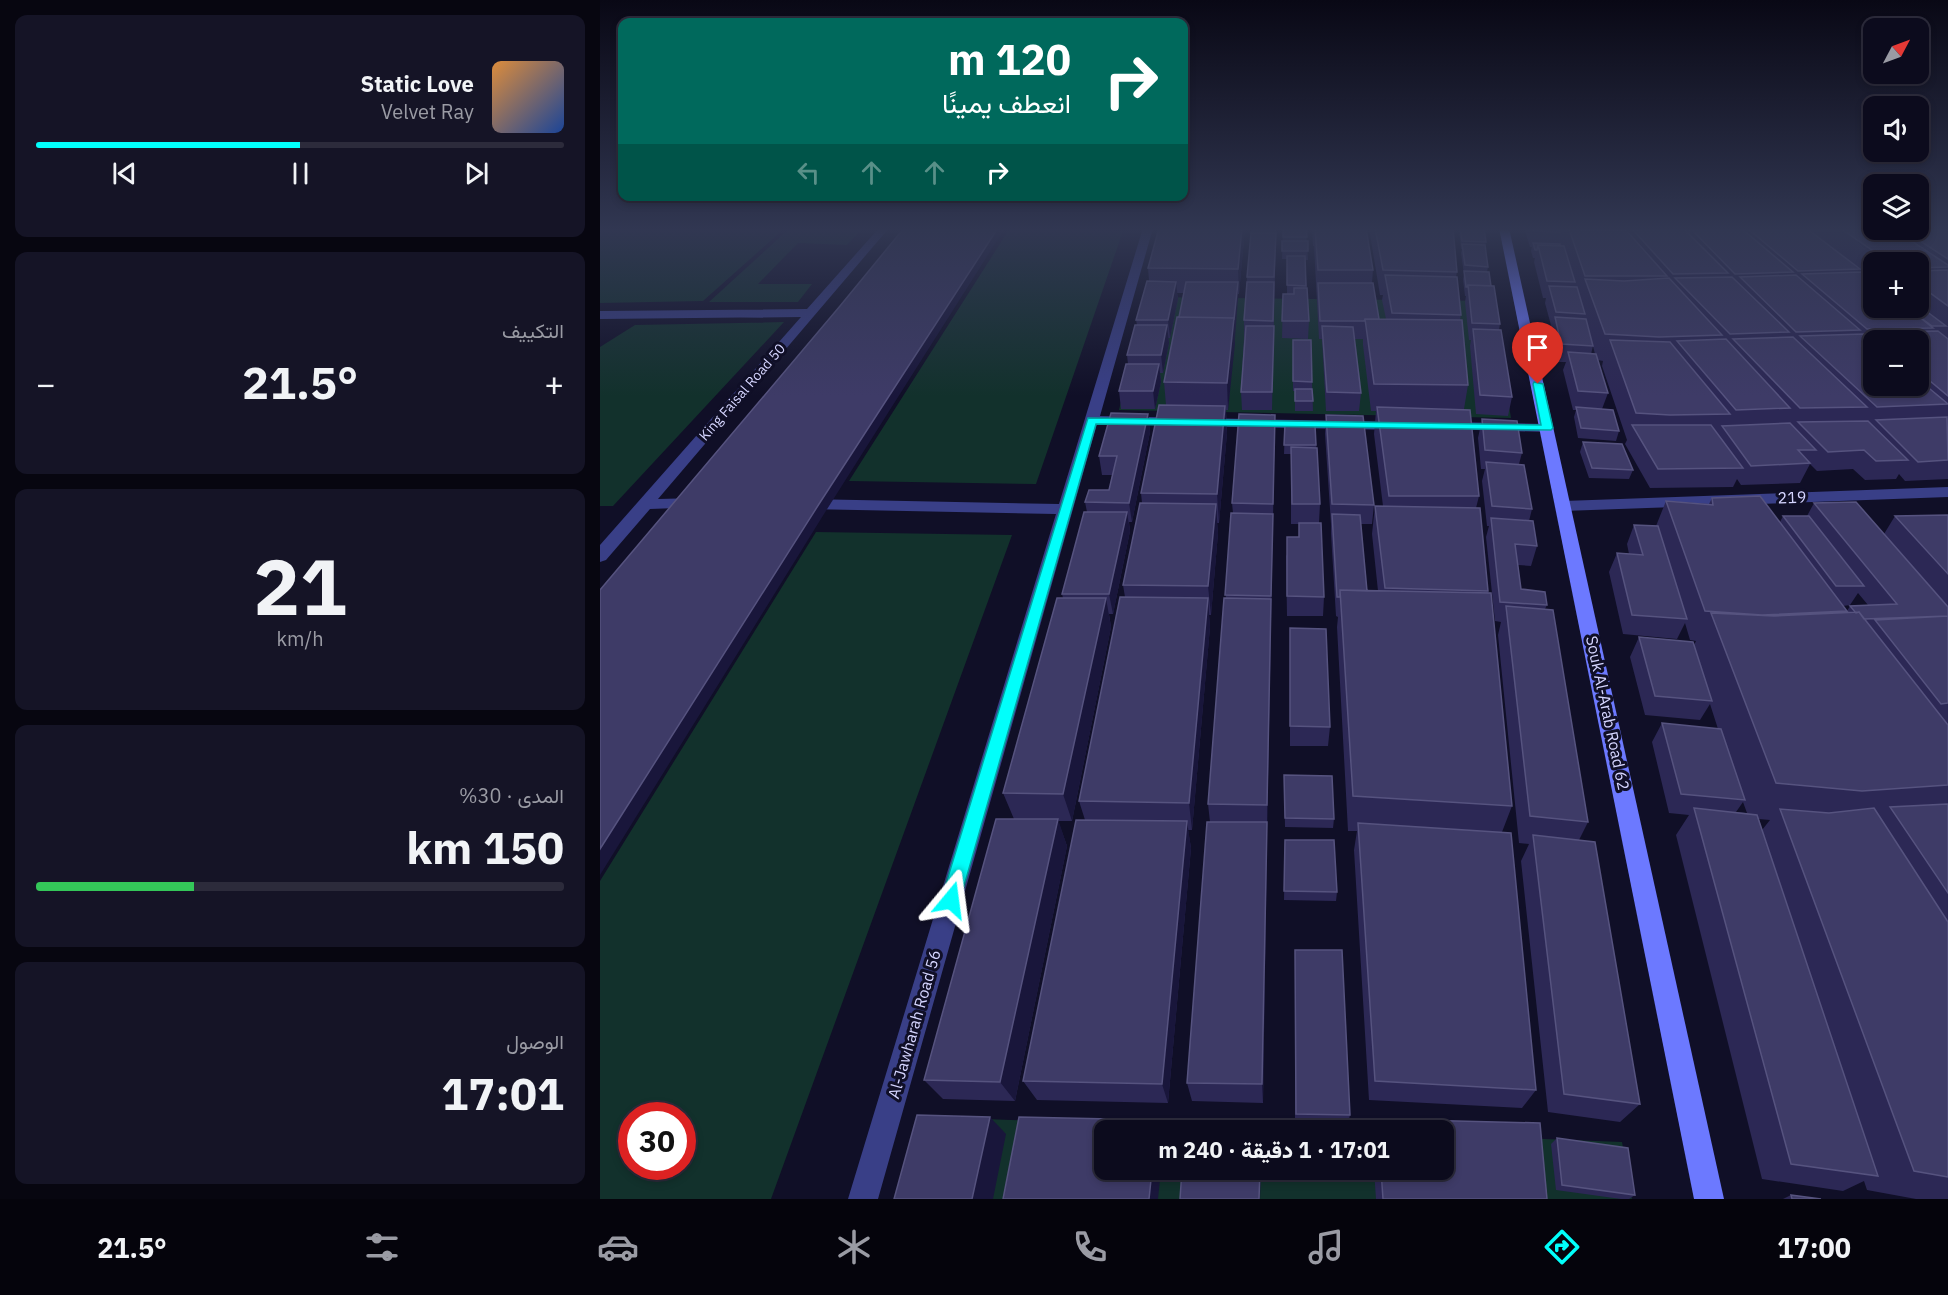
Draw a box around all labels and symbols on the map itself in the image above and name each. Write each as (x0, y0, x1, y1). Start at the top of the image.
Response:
north arrow (1863, 18, 1929, 84)
pin (1512, 322, 1563, 384)
street label: King Faisal Road 50 (695, 340, 789, 444)
street label: 219 (1777, 487, 1807, 507)
street label: Souk Al-Arab Road 62 (1582, 634, 1634, 792)
position arrow (919, 868, 983, 932)
street label: Al-Jawharah Road 56 (883, 947, 945, 1101)
speed limit sign: 30 (618, 1102, 696, 1180)

